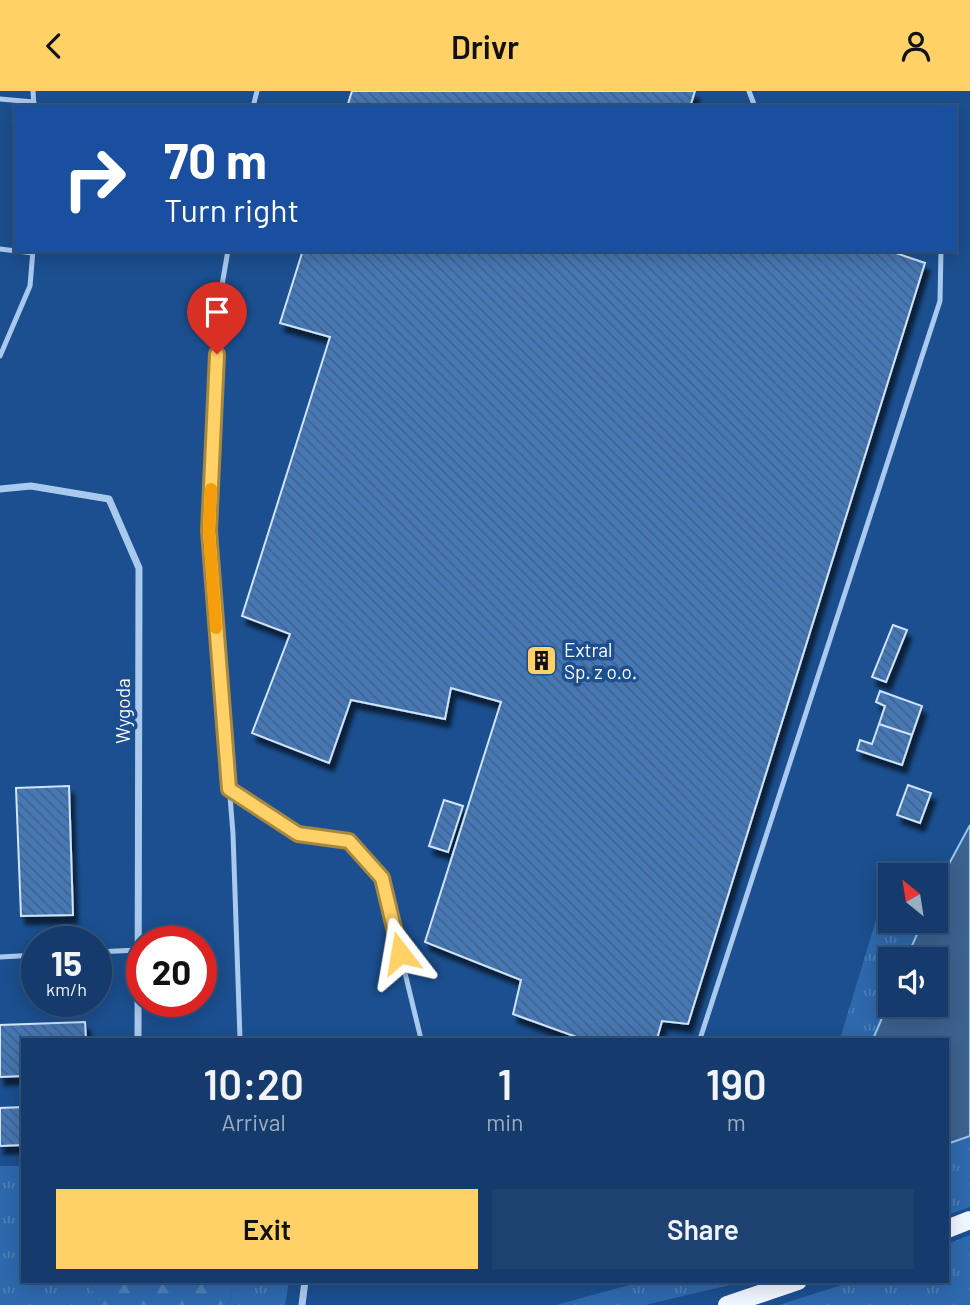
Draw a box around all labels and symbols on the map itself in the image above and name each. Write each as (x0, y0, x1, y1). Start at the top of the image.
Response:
pin (187, 282, 247, 354)
place label: Extral Sp. z o.o. (564, 638, 637, 683)
building icon: Extral Sp. z o.o. (524, 644, 558, 678)
street label: Wygoda (111, 678, 134, 744)
north arrow (878, 863, 948, 933)
position arrow (363, 916, 437, 990)
speed limit sign: 20 (126, 926, 217, 1017)

